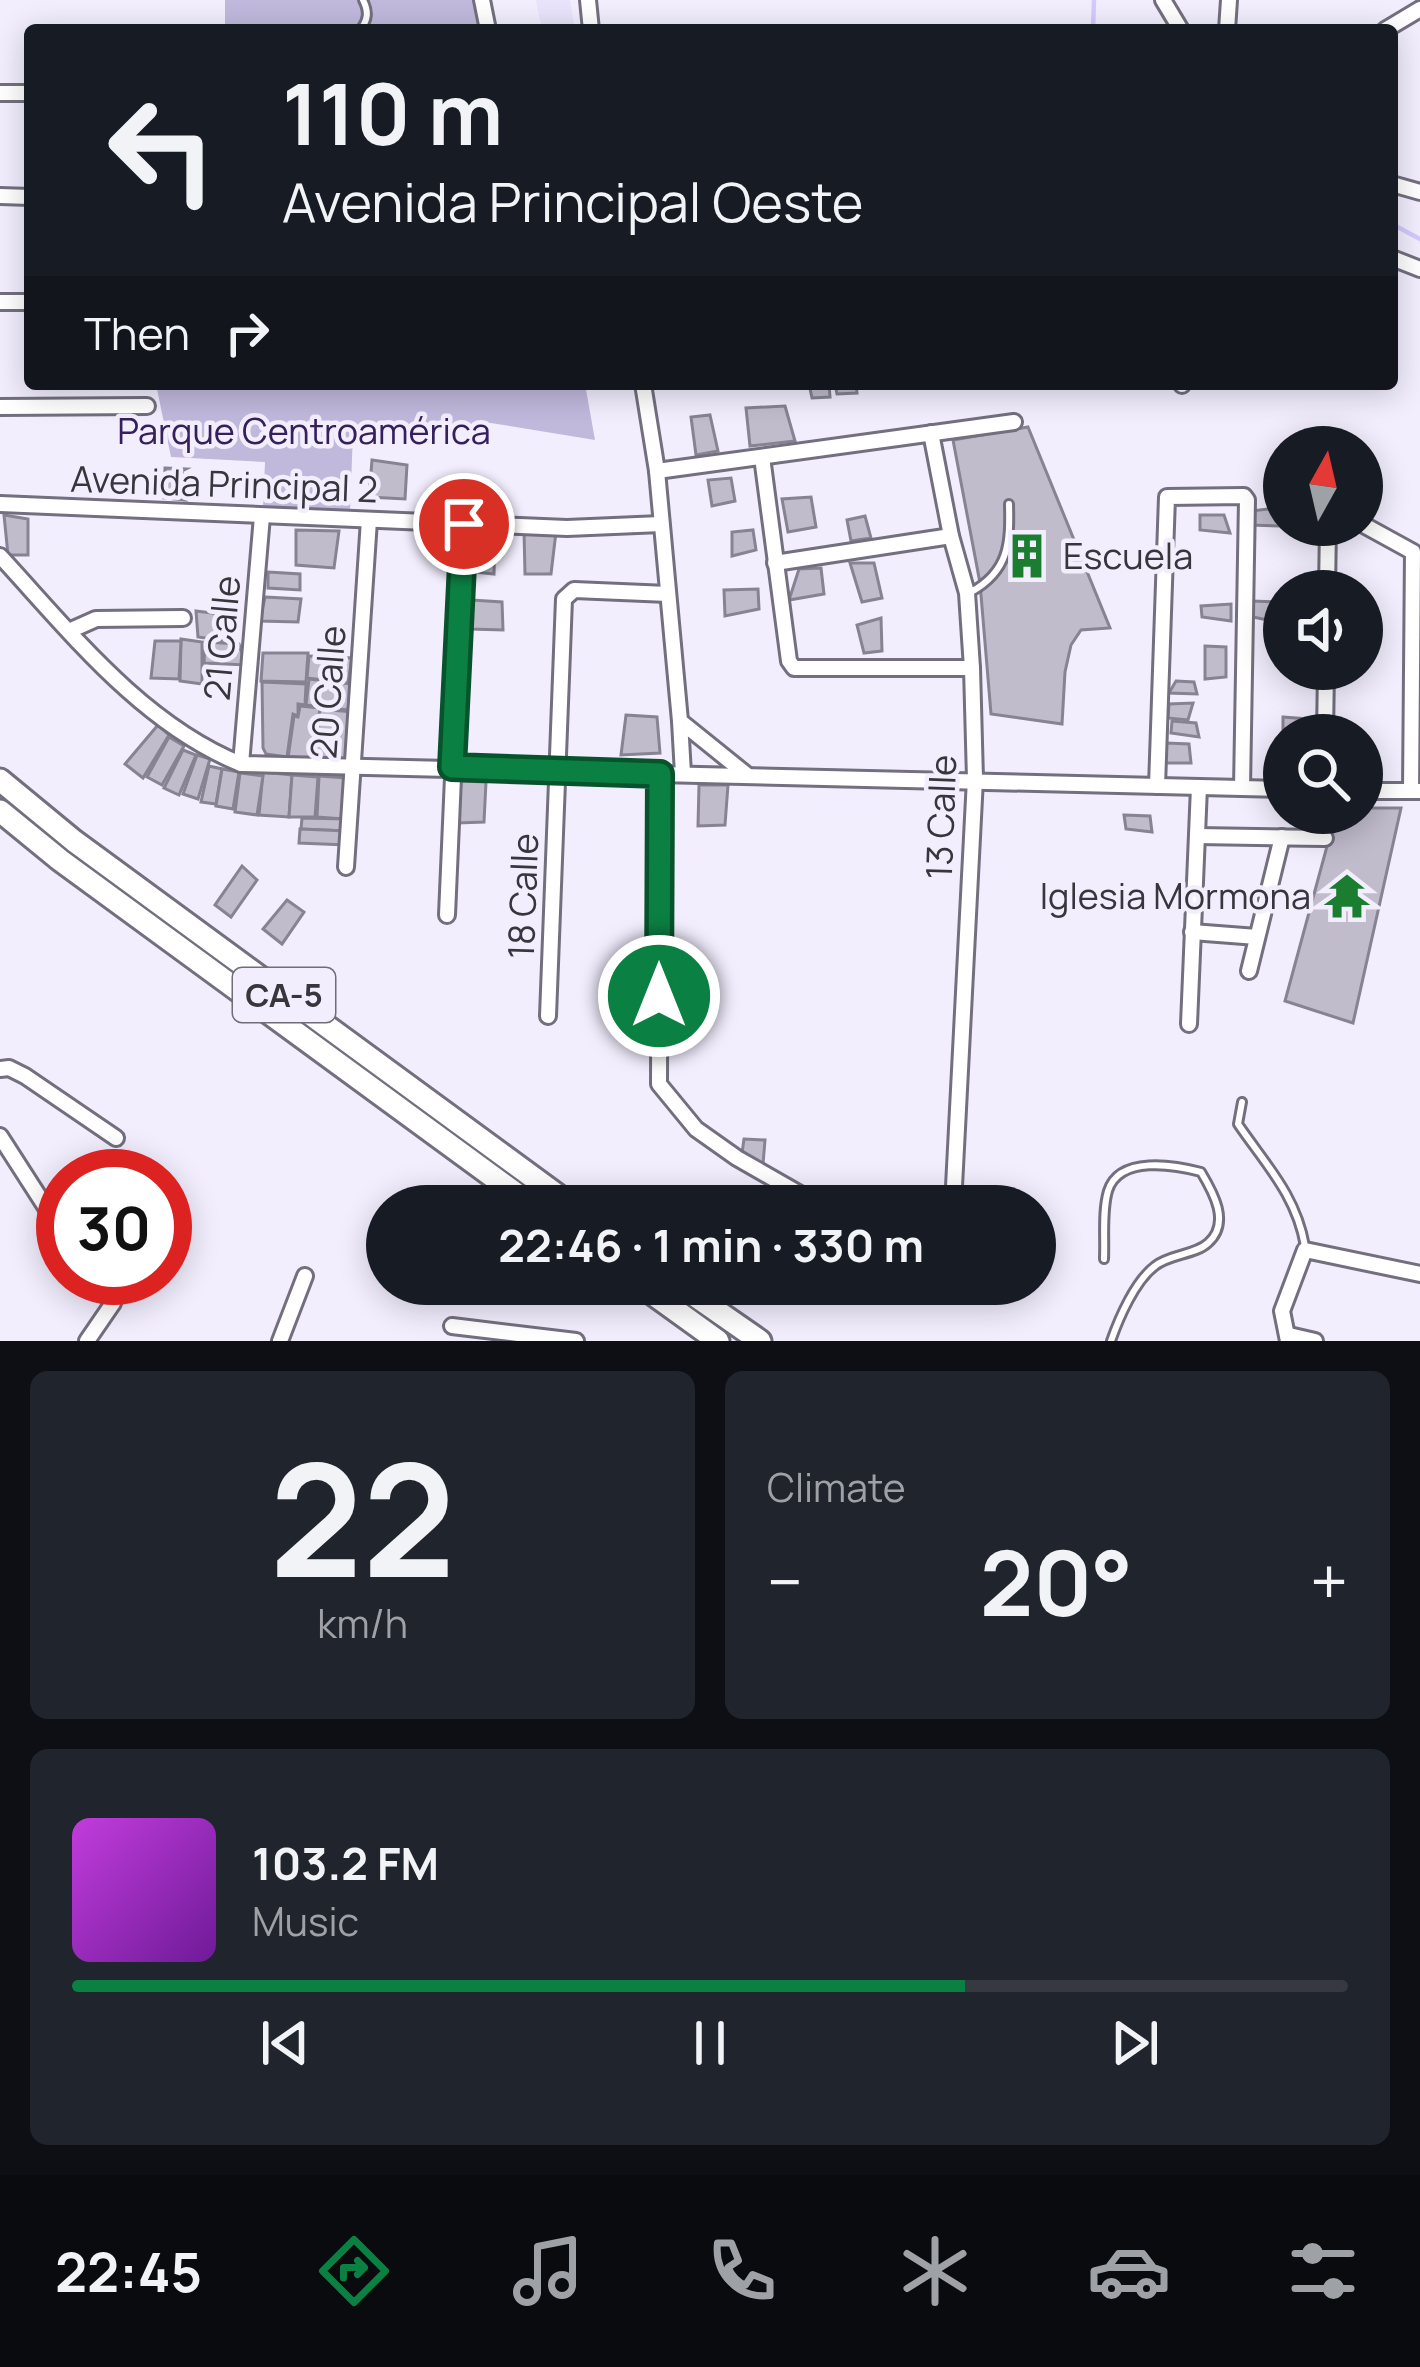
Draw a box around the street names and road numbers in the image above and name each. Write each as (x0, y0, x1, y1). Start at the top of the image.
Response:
street label: Avenida Principal 2 (70, 454, 378, 513)
street label: 21 Calle (192, 573, 251, 703)
street label: 20 Calle (298, 624, 357, 760)
street label: 13 Calle (914, 754, 967, 880)
street label: 18 Calle (496, 832, 549, 960)
road number: CA-5 (233, 968, 335, 1022)

